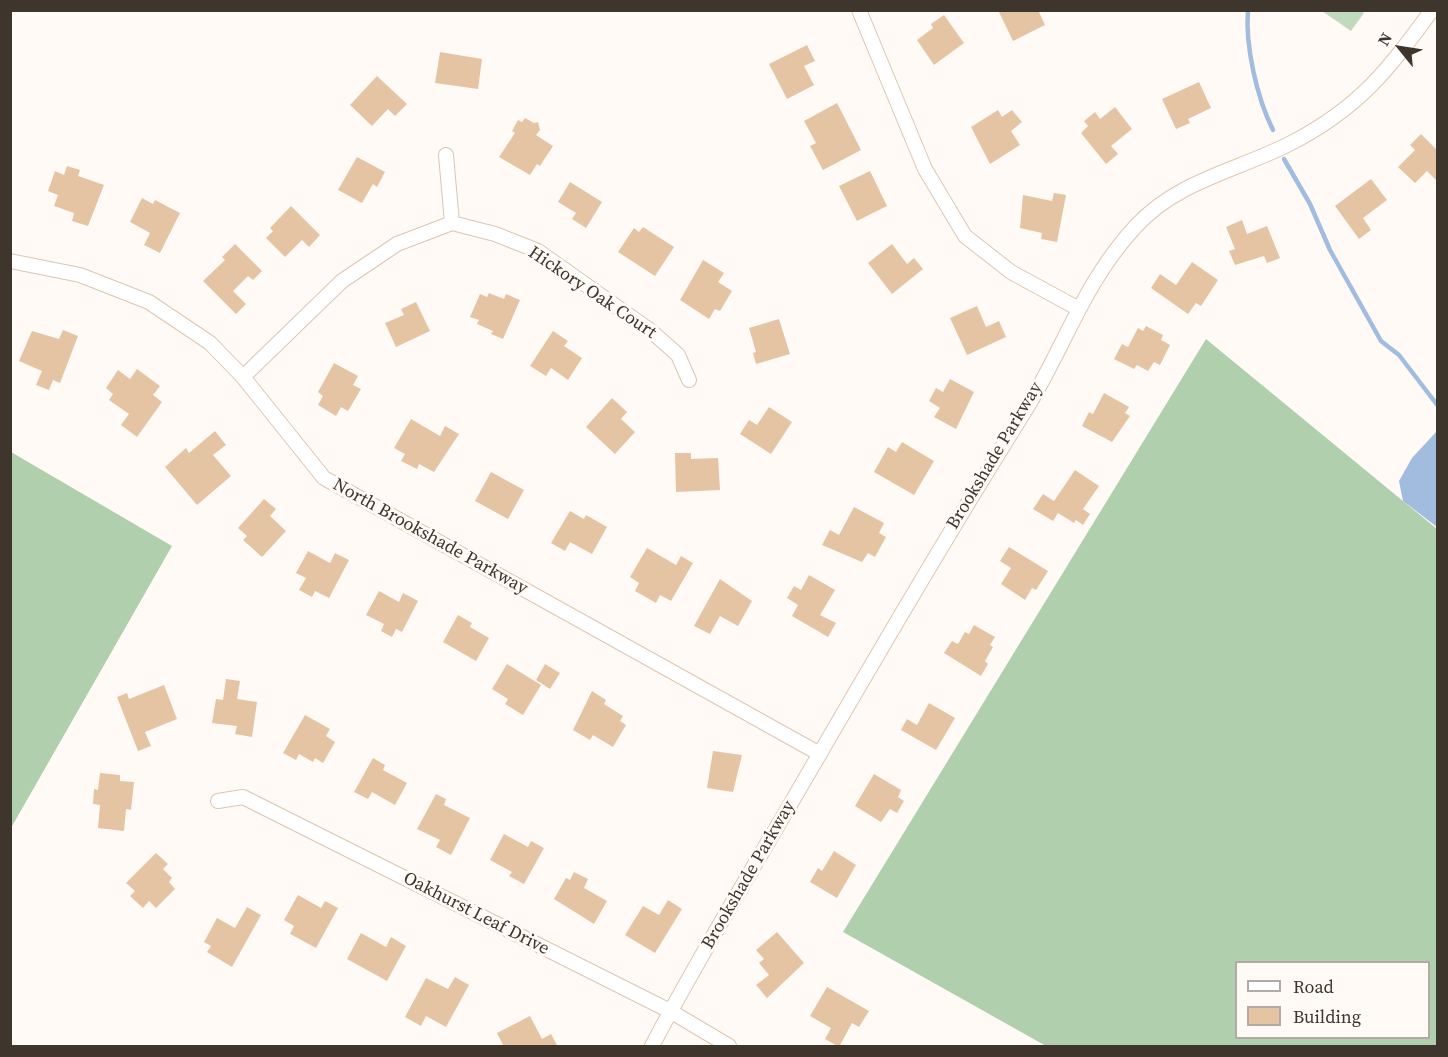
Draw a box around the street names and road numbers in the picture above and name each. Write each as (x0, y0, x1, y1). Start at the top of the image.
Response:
street label: Hickory Oak Court (524, 242, 660, 344)
street label: Brookshade Parkway (943, 379, 1047, 533)
street label: North Brookshade Parkway (329, 474, 531, 600)
street label: Brookshade Parkway (698, 797, 800, 953)
street label: Oakhurst Leaf Drive (399, 868, 553, 960)

